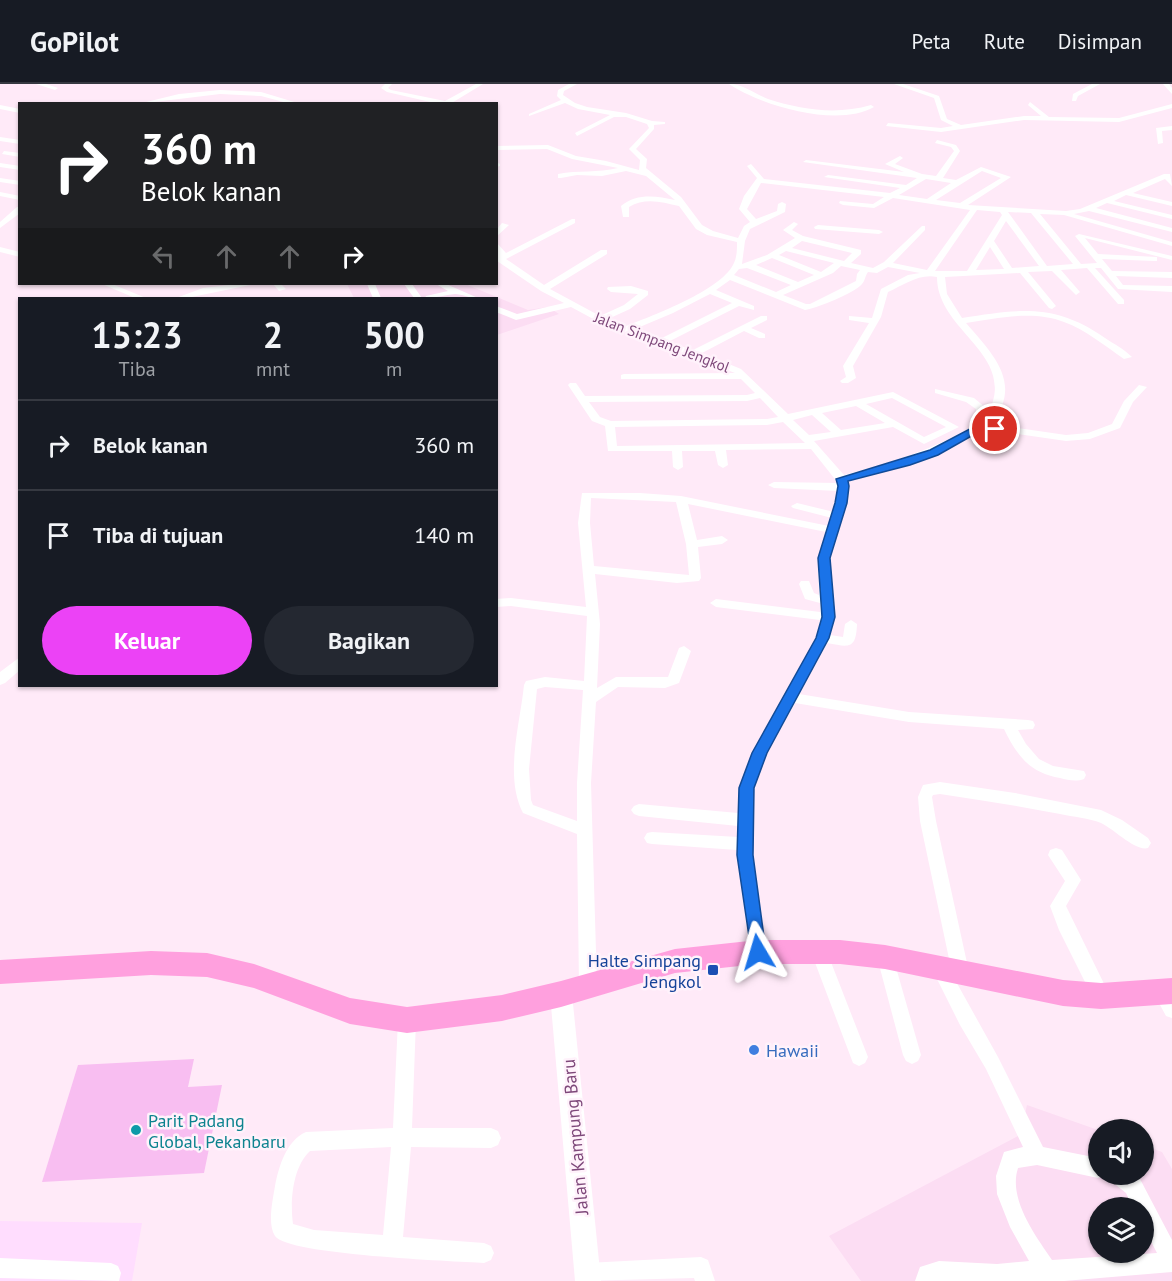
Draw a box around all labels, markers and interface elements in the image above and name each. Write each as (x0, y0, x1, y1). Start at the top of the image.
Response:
text: GoPilot (30, 23, 119, 60)
text: Peta (911, 28, 951, 55)
text: Rute (984, 28, 1025, 55)
text: Disimpan (1058, 28, 1142, 55)
text: 360 m (141, 121, 257, 176)
icon: right (42, 126, 120, 204)
text: Belok kanan (141, 174, 281, 208)
icon: left (147, 240, 180, 273)
icon: ahead (210, 240, 243, 273)
icon: ahead (273, 240, 306, 273)
icon: right (336, 240, 369, 273)
street label: Jalan Simpang Jengkol (591, 307, 733, 377)
text: 15:23 (91, 311, 183, 358)
text: 2 (263, 311, 283, 358)
text: 500 (363, 311, 425, 358)
text: Tiba (118, 356, 156, 382)
text: mnt (256, 356, 290, 382)
text: m (386, 356, 402, 382)
pin (969, 403, 1020, 454)
icon: arrive (978, 412, 1011, 445)
icon: right (42, 429, 75, 462)
text: Belok kanan (93, 431, 208, 459)
text: 360 m (414, 431, 474, 459)
icon: arrive (42, 519, 75, 552)
text: Tiba di tujuan (93, 521, 223, 549)
text: 140 m (414, 521, 474, 549)
button: Keluar (42, 606, 252, 675)
button: Bagikan (264, 606, 474, 675)
position arrow (726, 920, 790, 984)
place label: Halte Simpang Jengkol (588, 949, 702, 993)
marker: Halte Simpang Jengkol (706, 963, 720, 977)
place label: Hawaii (766, 1039, 819, 1062)
marker: Hawaii (747, 1043, 761, 1057)
street label: Jalan Kampung Baru (557, 1058, 593, 1217)
place label: Parit Padang Global, Pekanbaru (148, 1109, 286, 1153)
map controls (1088, 1119, 1154, 1263)
button: sound (1088, 1119, 1154, 1185)
marker: Parit Padang Global, Pekanbaru (129, 1123, 143, 1137)
button: layers (1088, 1197, 1154, 1263)

